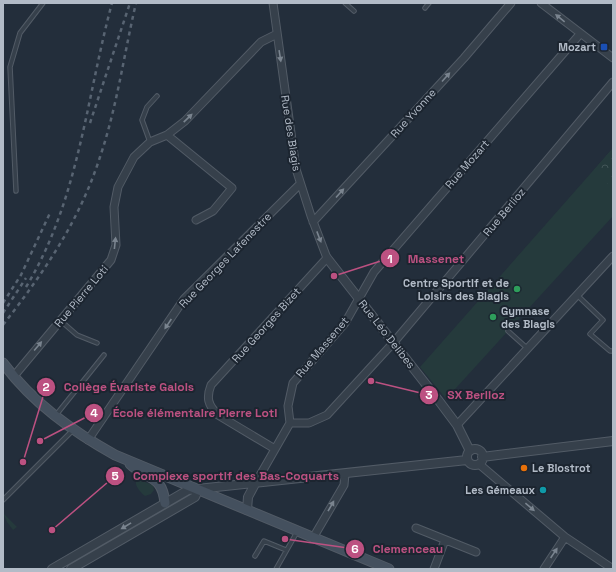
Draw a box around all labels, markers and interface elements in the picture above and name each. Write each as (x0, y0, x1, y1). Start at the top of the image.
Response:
one-way arrow (554, 13, 565, 22)
place label: Mozart (558, 40, 596, 54)
marker: Mozart (599, 42, 609, 52)
one-way arrow (277, 49, 283, 62)
one-way arrow (441, 72, 451, 82)
street label: Rue Yvonne (387, 85, 439, 141)
street label: Rue des Blagis (278, 94, 304, 172)
one-way arrow (183, 113, 193, 123)
street label: Rue Mozart (442, 137, 492, 191)
street label: Rue Berlioz (480, 185, 528, 239)
one-way arrow (335, 188, 344, 198)
street label: Rue Georges Lafenestre (176, 209, 274, 311)
one-way arrow (316, 231, 322, 243)
one-way arrow (112, 237, 118, 250)
callout: Massenet (380, 246, 472, 270)
text: 1 (387, 251, 393, 267)
text: Massenet (408, 251, 464, 267)
street label: Rue Pierre Loti (51, 262, 111, 330)
place label: Centre Sportif et de Loisirs des Blagis (403, 276, 509, 303)
street label: Rue Georges Bizet (228, 284, 304, 366)
marker: Centre Sportif et de Loisirs des Blagis (512, 284, 522, 294)
street label: Rue Léo Delibes (356, 297, 418, 371)
place label: Gymnase des Blagis (501, 304, 555, 331)
marker: Gymnase des Blagis (488, 312, 498, 322)
street label: Rue Massenet (293, 314, 351, 380)
one-way arrow (164, 318, 171, 329)
one-way arrow (34, 341, 43, 351)
callout: Collège Évariste Galois (36, 375, 203, 399)
text: 2 (42, 379, 50, 395)
text: Collège Évariste Galois (64, 379, 194, 395)
callout: SX Berlioz (419, 383, 513, 407)
text: 3 (425, 387, 433, 403)
text: SX Berlioz (447, 387, 505, 403)
callout: École élémentaire Pierre Loti (84, 401, 285, 425)
text: 4 (90, 405, 98, 421)
text: École élémentaire Pierre Loti (113, 405, 277, 421)
place label: Le Biostrot (532, 461, 590, 475)
marker: Le Biostrot (519, 463, 529, 473)
callout: Complexe sportif des Bas-Coquarts (105, 464, 347, 488)
text: 5 (111, 468, 119, 484)
text: Complexe sportif des Bas-Coquarts (133, 468, 339, 484)
place label: Les Gémeaux (465, 483, 535, 497)
marker: Les Gémeaux (538, 485, 548, 495)
one-way arrow (328, 500, 335, 512)
one-way arrow (524, 502, 535, 511)
one-way arrow (120, 523, 132, 530)
callout: Clemenceau (345, 537, 451, 561)
text: 6 (351, 541, 359, 557)
text: Clemenceau (373, 541, 443, 557)
one-way arrow (550, 548, 558, 558)

